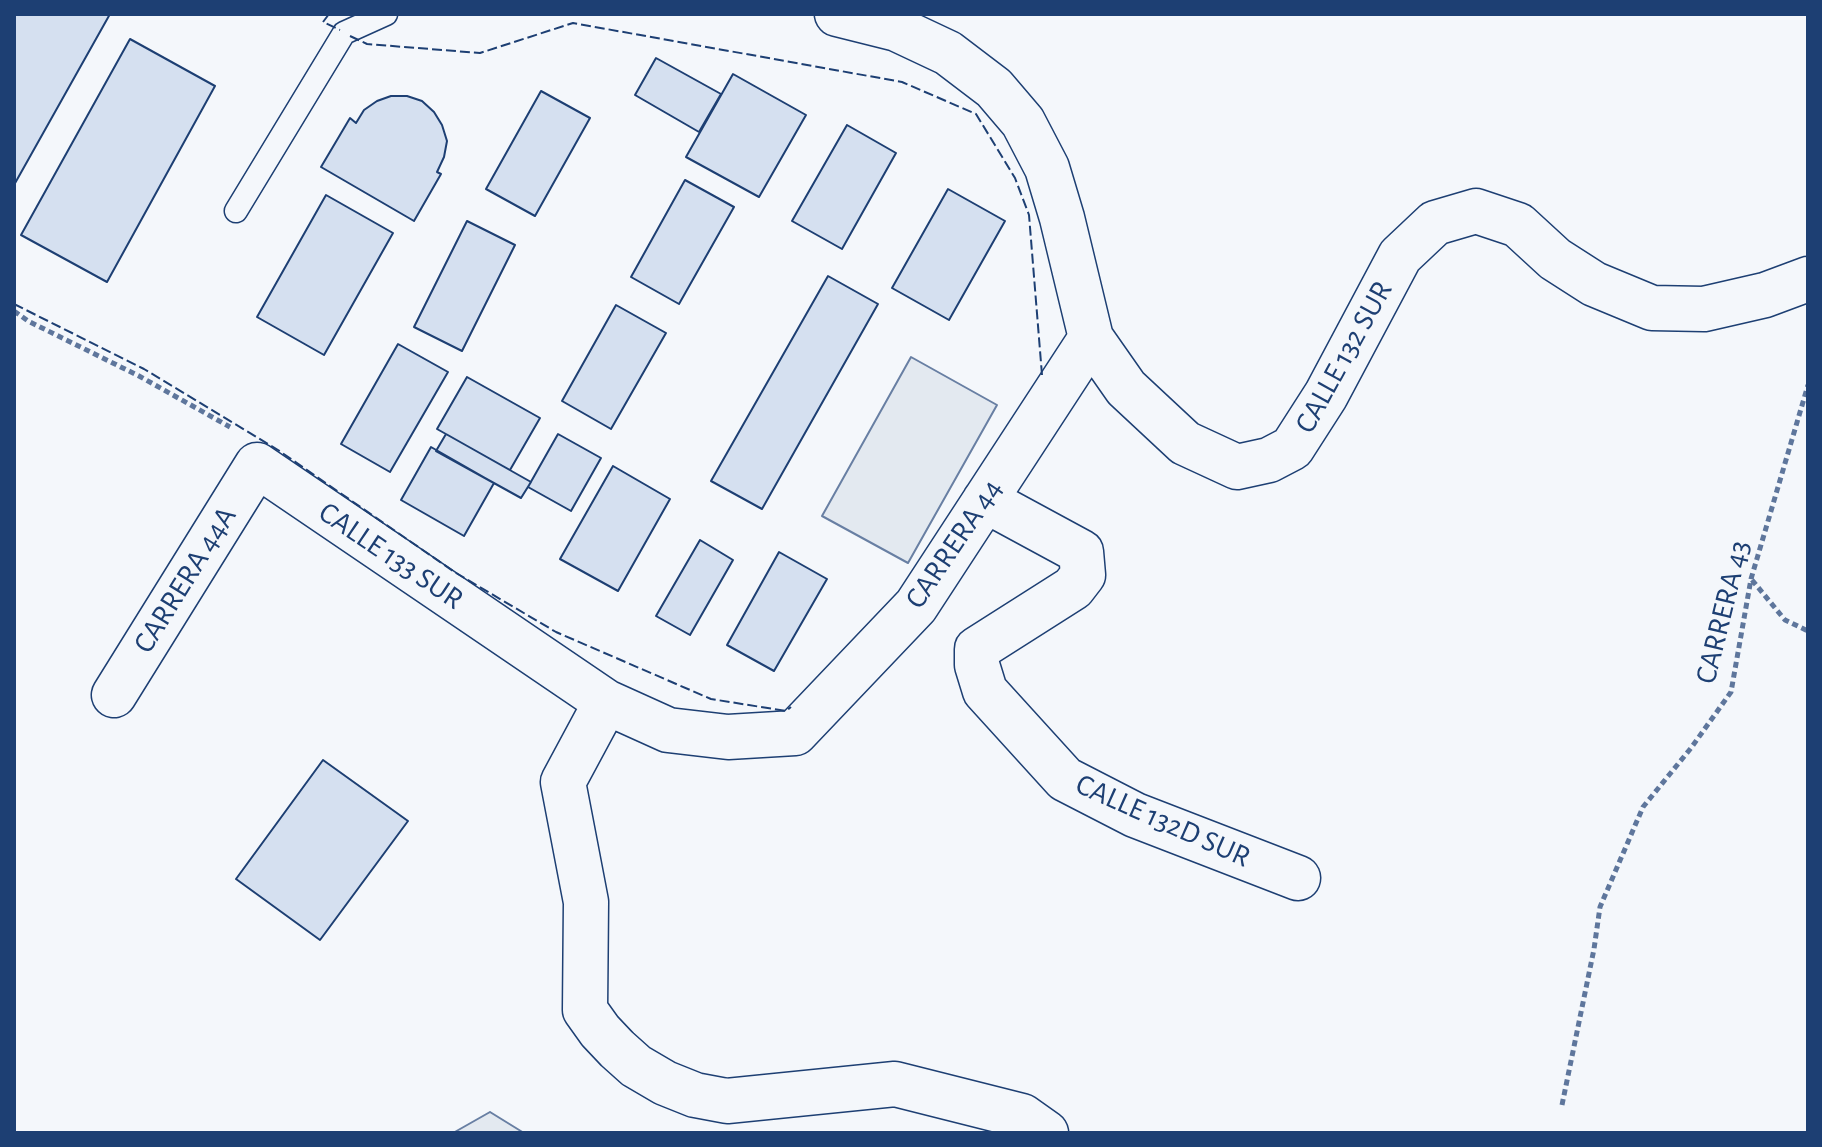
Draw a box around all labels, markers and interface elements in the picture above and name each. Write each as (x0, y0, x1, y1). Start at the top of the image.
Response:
street label: CALLE 132 SUR (1287, 275, 1401, 439)
street label: CARRERA 44 (898, 472, 1010, 616)
street label: CALLE 133 SUR (312, 494, 470, 618)
street label: CARRERA 44A (126, 500, 244, 660)
street label: CARRERA 43 (1688, 537, 1758, 687)
street label: CALLE 132D SUR (1070, 766, 1256, 876)

